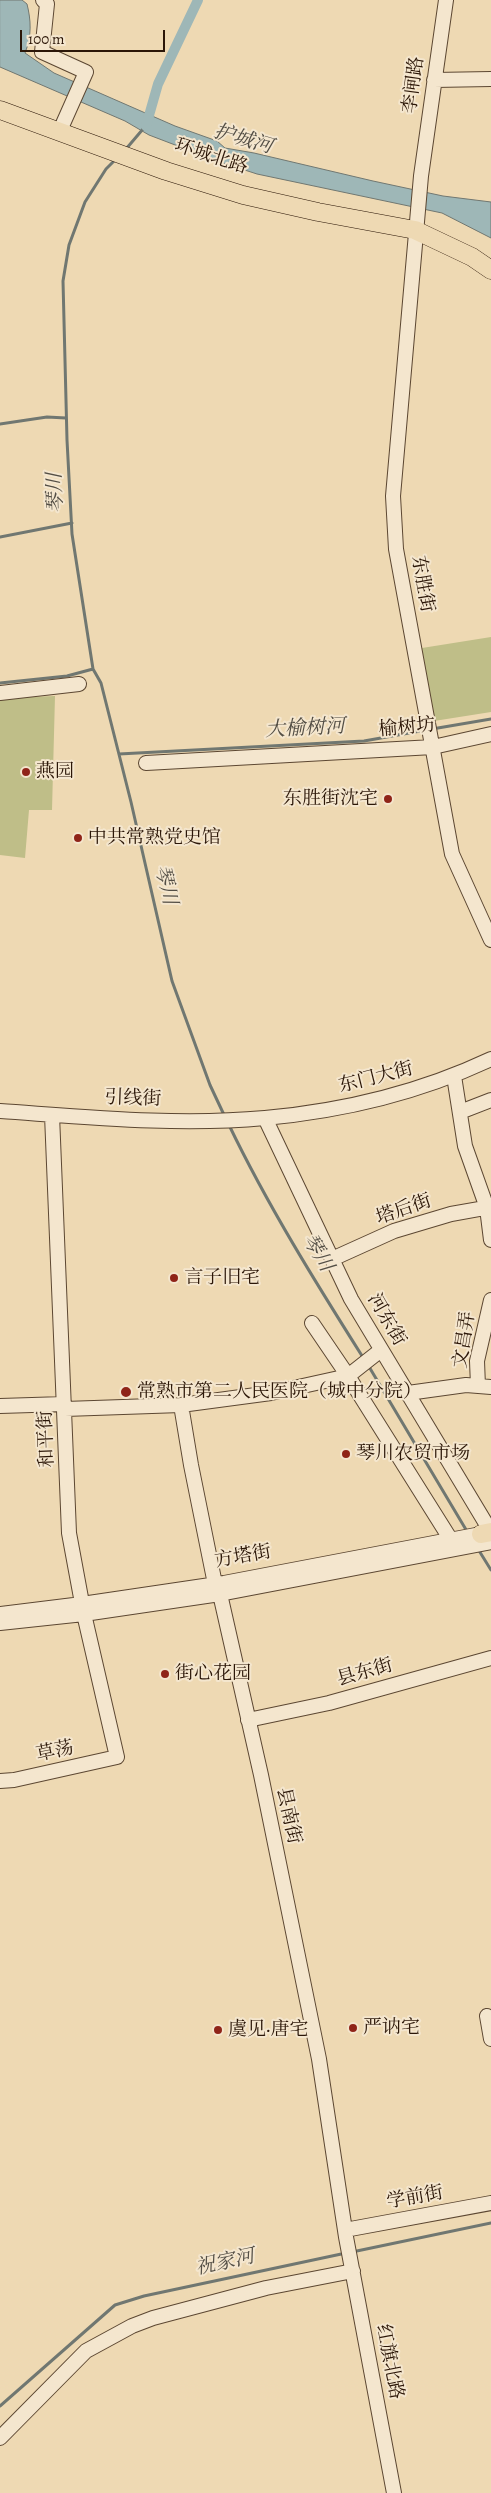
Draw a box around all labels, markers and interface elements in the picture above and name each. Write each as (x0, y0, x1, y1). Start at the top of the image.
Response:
scale bar (22, 20, 168, 52)
text: 100 m (28, 29, 65, 49)
street label: 李闸路 (399, 55, 429, 115)
water label: 护城河 (211, 120, 275, 160)
street label: 环城北路 (171, 134, 251, 180)
water label: 琴川 (43, 473, 69, 513)
street label: 东胜街 (406, 554, 438, 614)
street label: 榆树坊 (378, 714, 436, 742)
water label: 大榆树河 (264, 715, 346, 743)
place label: 燕园 (36, 761, 74, 783)
marker: 燕园 (20, 766, 32, 778)
place label: 东胜街沈宅 (283, 788, 378, 810)
marker: 东胜街沈宅 (382, 793, 394, 805)
place label: 中共常熟党史馆 (88, 827, 221, 849)
marker: 中共常熟党史馆 (72, 832, 84, 844)
water label: 琴川 (149, 863, 181, 907)
street label: 东门大街 (336, 1058, 416, 1098)
street label: 引线街 (104, 1087, 162, 1111)
street label: 塔后街 (373, 1190, 435, 1230)
water label: 琴川 (296, 1230, 338, 1276)
place label: 言子旧宅 (184, 1267, 260, 1289)
marker: 言子旧宅 (168, 1272, 180, 1284)
street label: 河东街 (362, 1290, 410, 1350)
street label: 文昌弄 (449, 1310, 481, 1370)
place label: 常熟市第二人民医院（城中分院） (137, 1381, 422, 1403)
marker: 常熟市第二人民医院（城中分院） (119, 1385, 133, 1399)
street label: 和平街 (35, 1410, 59, 1468)
place label: 琴川农贸市场 (356, 1443, 470, 1465)
marker: 琴川农贸市场 (340, 1448, 352, 1460)
street label: 方塔街 (213, 1541, 273, 1573)
street label: 县东街 (334, 1654, 396, 1692)
place label: 街心花园 (175, 1663, 251, 1685)
marker: 街心花园 (159, 1668, 171, 1680)
street label: 草荡 (34, 1737, 76, 1767)
street label: 县南街 (271, 1786, 305, 1846)
place label: 严讷宅 (363, 2017, 420, 2039)
place label: 虞见·唐宅 (228, 2019, 309, 2041)
marker: 严讷宅 (347, 2022, 359, 2034)
marker: 虞见·唐宅 (212, 2024, 224, 2036)
street label: 学前街 (385, 2182, 445, 2214)
water label: 祝家河 (193, 2245, 257, 2281)
street label: 红旗北路 (371, 2323, 407, 2401)

